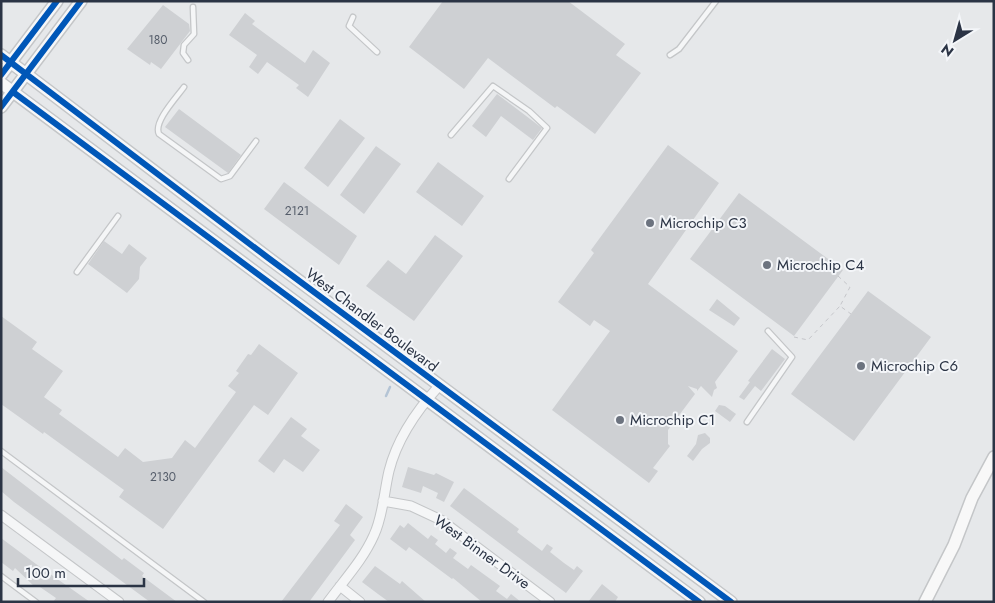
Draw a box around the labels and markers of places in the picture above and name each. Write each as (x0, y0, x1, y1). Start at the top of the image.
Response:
place label: Microchip C3 (660, 212, 747, 234)
marker: Microchip C3 (644, 217, 656, 229)
place label: Microchip C4 (777, 254, 865, 276)
marker: Microchip C4 (761, 259, 773, 271)
place label: Microchip C6 (871, 355, 958, 377)
marker: Microchip C6 (855, 360, 867, 372)
place label: Microchip C1 (630, 409, 715, 431)
marker: Microchip C1 (614, 414, 626, 426)

